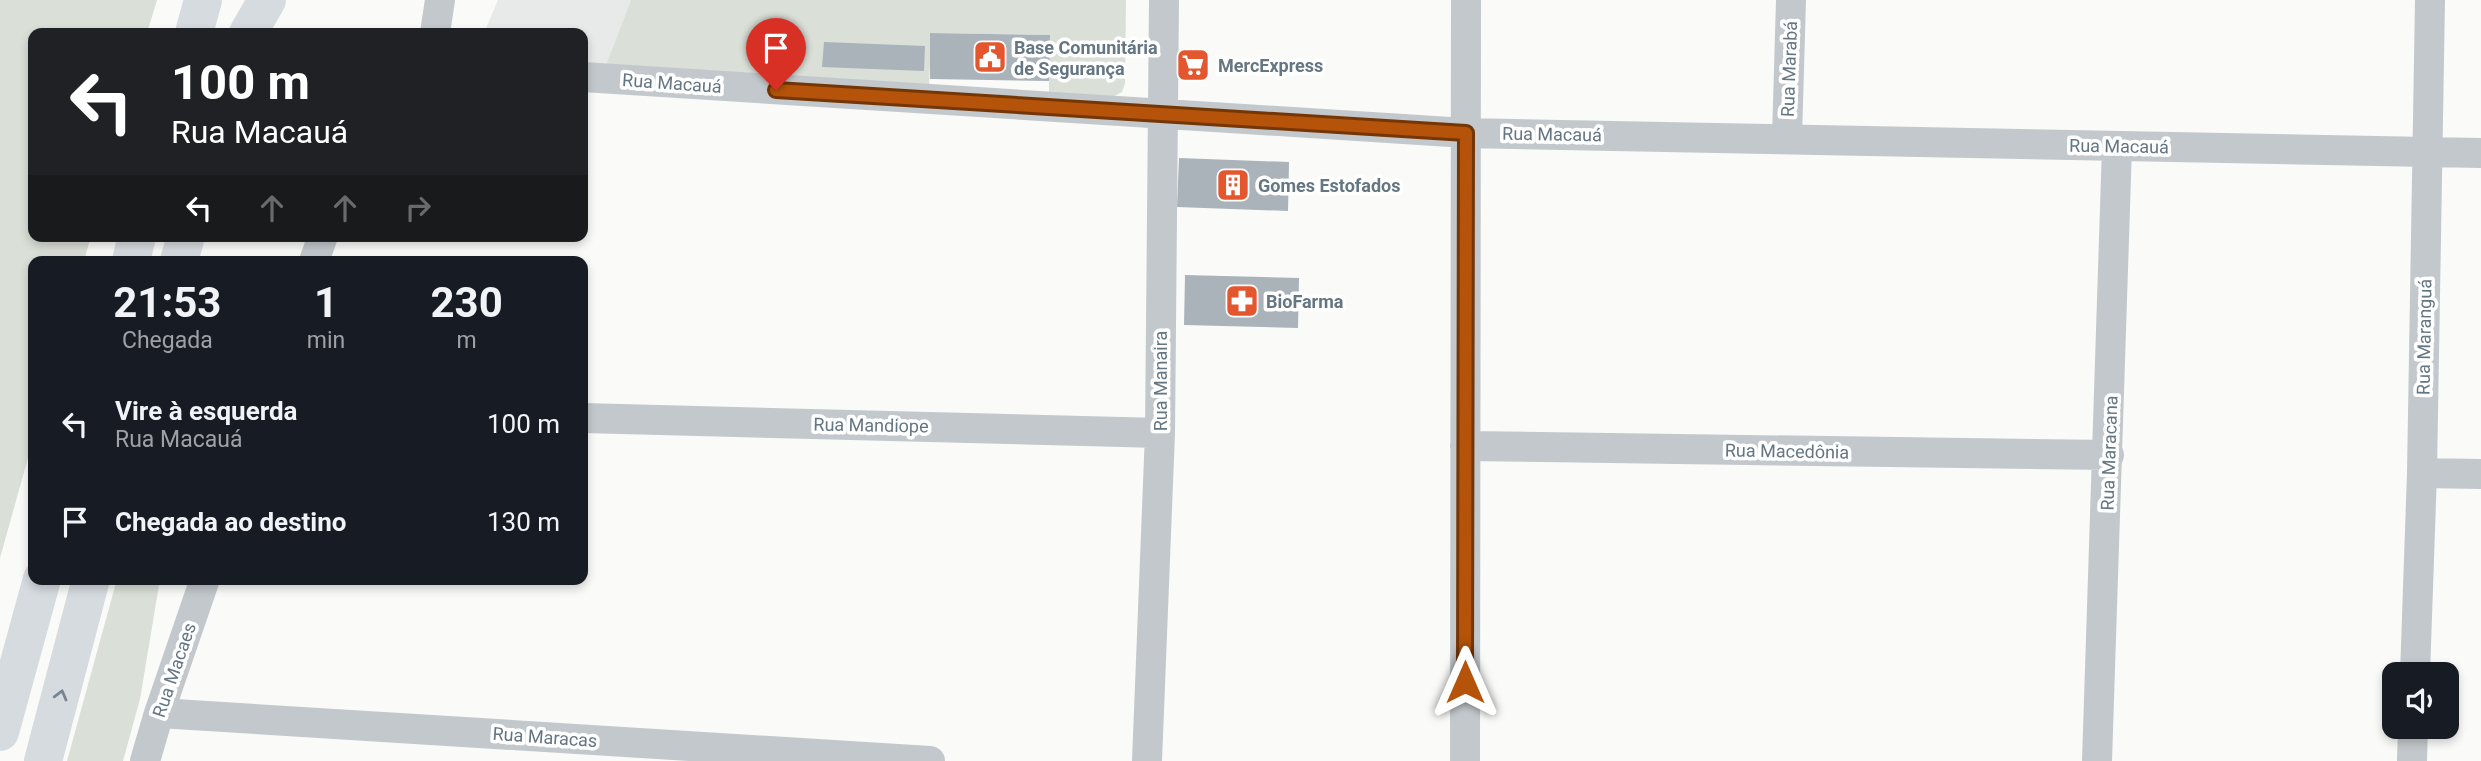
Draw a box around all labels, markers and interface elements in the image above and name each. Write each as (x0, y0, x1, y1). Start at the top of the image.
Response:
pin (746, 18, 806, 90)
street label: Rua Marabá (1777, 21, 1801, 117)
icon: arrive (757, 29, 795, 67)
place label: Base Comunitária de Segurança (1014, 37, 1158, 79)
public building icon: Base Comunitária de Segurança (971, 38, 1009, 76)
supermarket icon: MercExpress (1174, 46, 1212, 84)
text: 100 m (171, 54, 310, 111)
place label: MercExpress (1218, 55, 1323, 76)
icon: left (56, 56, 147, 147)
street label: Rua Macauá (622, 69, 722, 97)
text: Rua Macauá (171, 113, 348, 151)
street label: Rua Macauá (1502, 123, 1602, 145)
street label: Rua Macauá (2069, 135, 2169, 157)
building icon: Gomes Estofados (1214, 166, 1252, 204)
place label: Gomes Estofados (1258, 175, 1400, 196)
icon: left (180, 189, 218, 227)
icon: ahead (253, 189, 291, 227)
icon: ahead (326, 189, 364, 227)
icon: right (399, 189, 437, 227)
text: 21:53 (113, 278, 221, 327)
text: 1 (314, 278, 338, 327)
text: 230 (430, 278, 503, 327)
street label: Rua Maranguá (2412, 279, 2436, 395)
pharmacy icon: BioFarma (1223, 282, 1261, 320)
place label: BioFarma (1266, 291, 1344, 312)
text: Chegada (122, 327, 213, 354)
text: min (307, 327, 345, 354)
text: m (457, 327, 477, 354)
street label: Rua Manaira (1150, 331, 1171, 431)
street label: Rua Maracana (2096, 395, 2122, 511)
text: Vire à esquerda (115, 396, 298, 426)
icon: left (56, 405, 94, 443)
text: 100 m (487, 409, 560, 439)
street label: Rua Mandiope (813, 413, 929, 437)
text: Rua Macauá (115, 426, 242, 453)
street label: Rua Macedônia (1725, 439, 1849, 463)
icon: arrive (56, 503, 94, 541)
text: Chegada ao destino (115, 507, 346, 537)
text: 130 m (487, 507, 560, 537)
street label: Rua Macaes (148, 620, 200, 720)
position arrow (1428, 645, 1502, 719)
map controls (2382, 662, 2459, 739)
button: sound (2382, 662, 2459, 739)
one-way arrow (52, 689, 67, 701)
street label: Rua Maracas (492, 723, 598, 751)

